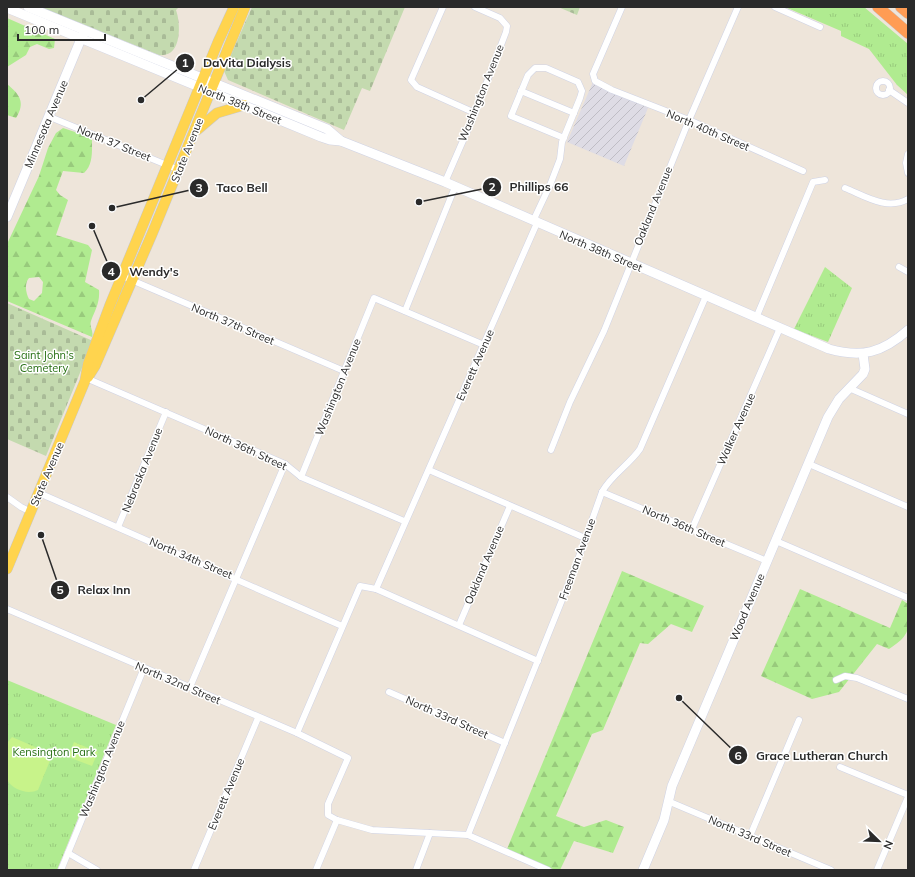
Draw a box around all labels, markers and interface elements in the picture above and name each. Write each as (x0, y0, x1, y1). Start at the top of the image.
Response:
scale bar (18, 16, 105, 42)
text: 100 m (24, 22, 59, 37)
street label: Washington Avenue (455, 42, 507, 144)
callout: DaVita Dialysis (175, 51, 299, 75)
text: 1 (181, 55, 189, 70)
text: DaVita Dialysis (203, 55, 291, 70)
street label: Minnesota Avenue (21, 78, 71, 170)
street label: North 38th Street (196, 81, 284, 127)
street label: North 40th Street (664, 106, 752, 154)
street label: State Avenue (168, 116, 206, 184)
street label: North 37 Street (75, 122, 153, 164)
street label: Oakland Avenue (631, 164, 675, 248)
callout: Phillips 66 (482, 175, 577, 199)
callout: Taco Bell (189, 176, 276, 200)
text: 2 (488, 179, 496, 194)
text: Phillips 66 (510, 179, 568, 194)
text: 3 (195, 180, 203, 195)
text: Taco Bell (216, 180, 268, 195)
street label: North 38th Street (557, 227, 645, 275)
callout: Wendy's (101, 259, 187, 283)
text: 4 (107, 264, 115, 279)
text: Wendy's (129, 264, 179, 279)
street label: North 37th Street (189, 300, 277, 348)
street label: Everett Avenue (453, 327, 497, 403)
street label: Washington Avenue (312, 336, 364, 438)
park label: Saint John's Cemetery (14, 348, 74, 375)
street label: Walker Avenue (714, 391, 758, 467)
street label: North 36th Street (203, 423, 289, 473)
street label: Nebraska Avenue (119, 426, 165, 514)
street label: State Avenue (27, 440, 67, 508)
street label: North 36th Street (640, 502, 728, 550)
street label: Freeman Avenue (556, 516, 598, 602)
street label: Oakland Avenue (461, 523, 507, 606)
street label: North 34th Street (147, 534, 235, 582)
street label: Wood Avenue (727, 571, 768, 643)
callout: Relax Inn (50, 578, 139, 602)
text: 5 (56, 582, 64, 597)
text: Relax Inn (77, 582, 131, 597)
street label: North 32nd Street (133, 659, 223, 707)
street label: North 33rd Street (404, 693, 491, 742)
street label: Washington Avenue (76, 718, 128, 820)
callout: Grace Lutheran Church (728, 743, 896, 767)
park label: Kensington Park (13, 745, 96, 759)
text: 6 (734, 748, 742, 763)
text: Grace Lutheran Church (756, 748, 888, 763)
street label: Everett Avenue (205, 756, 247, 832)
street label: North 33rd Street (706, 812, 794, 860)
north arrow (859, 821, 899, 861)
text: N (880, 838, 896, 851)

